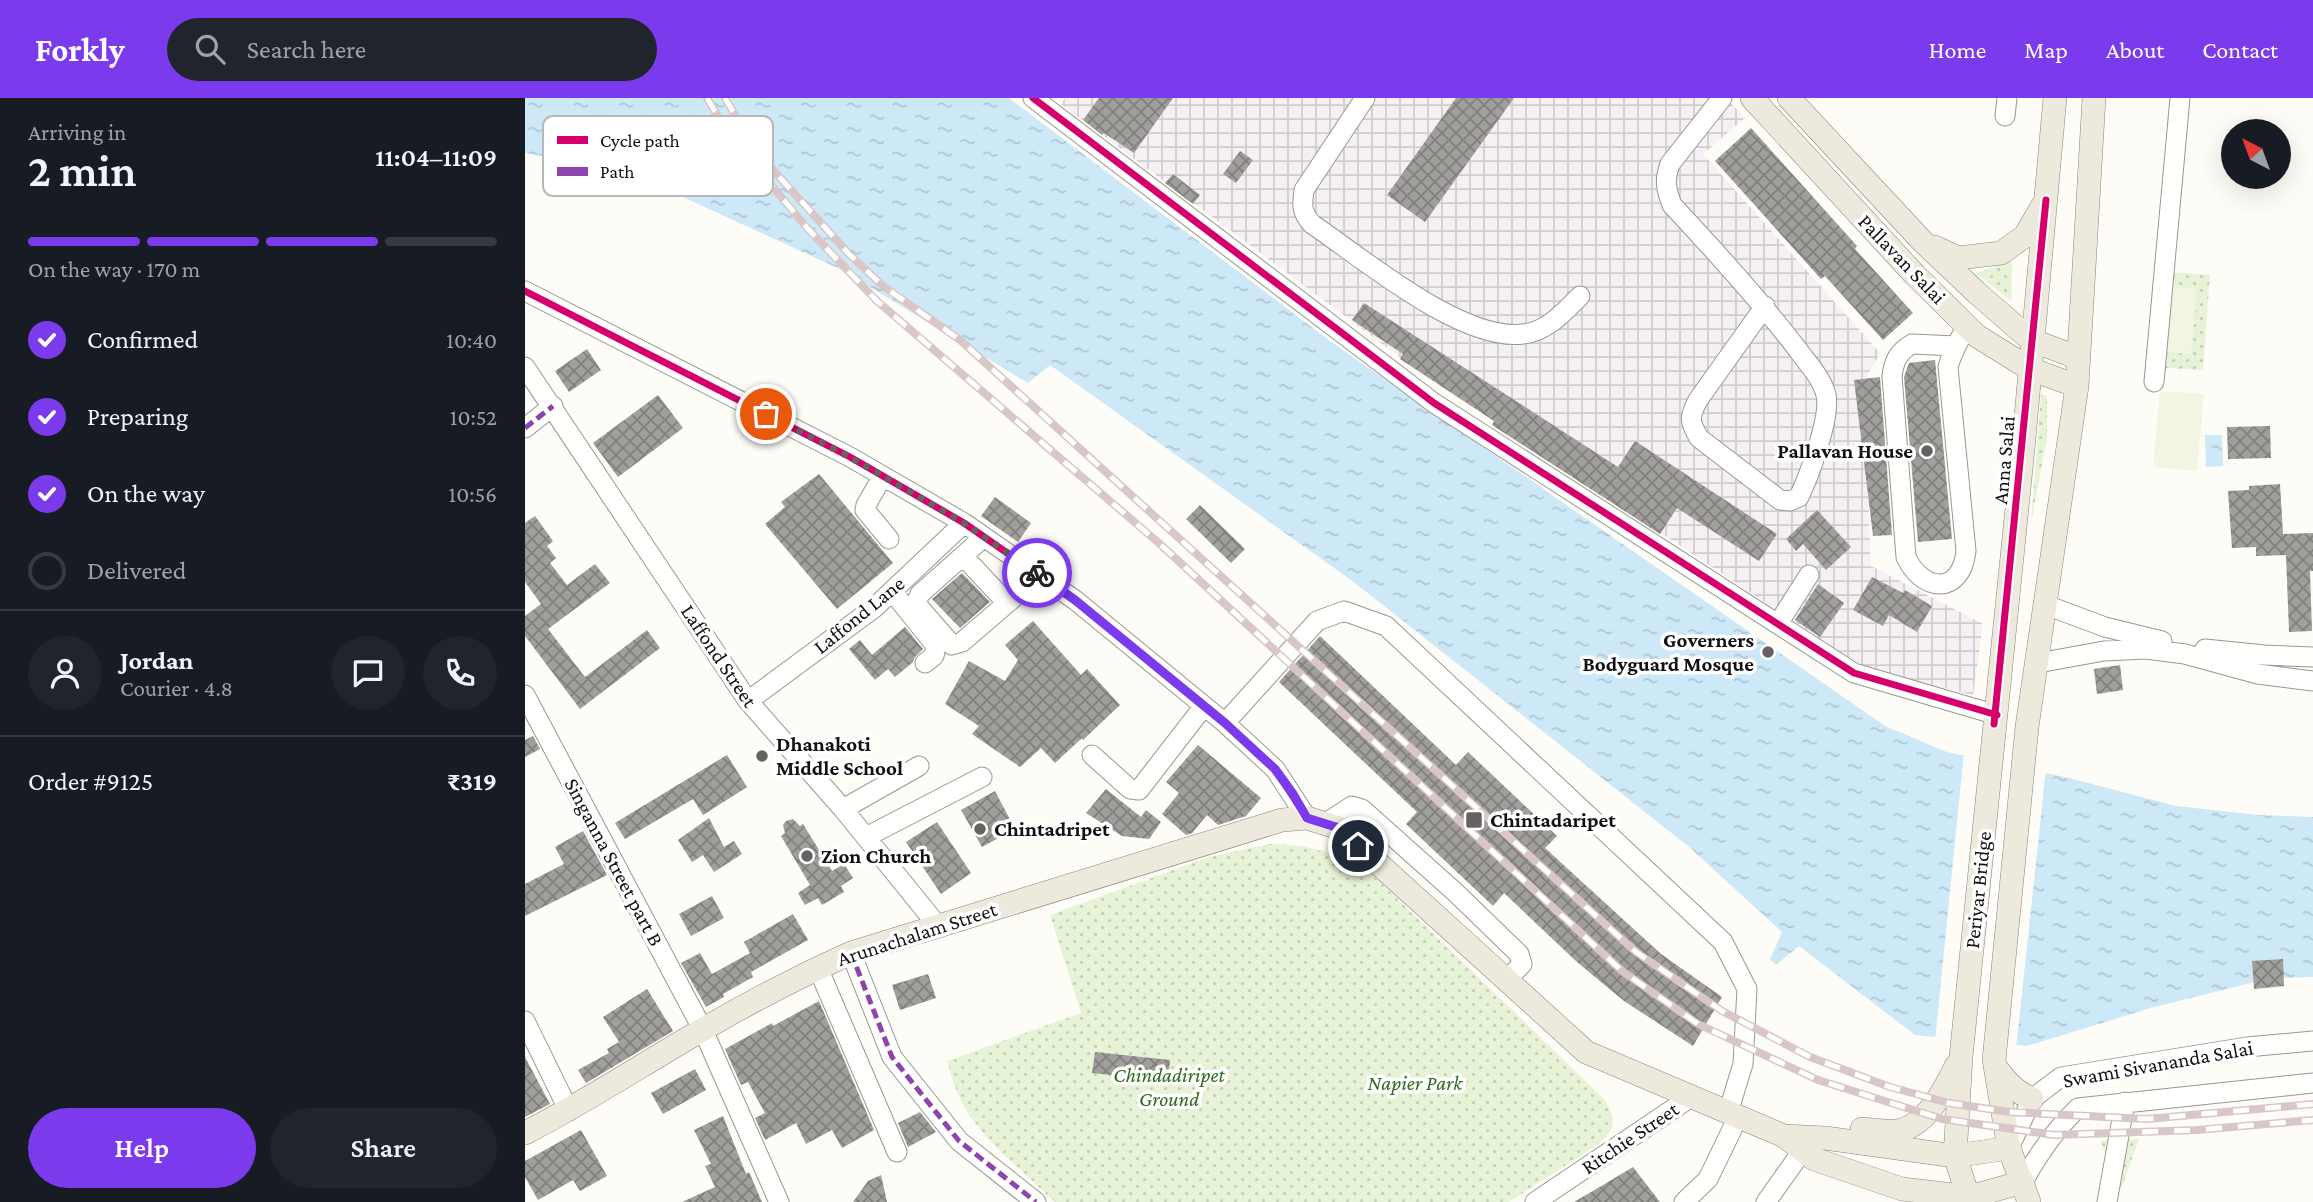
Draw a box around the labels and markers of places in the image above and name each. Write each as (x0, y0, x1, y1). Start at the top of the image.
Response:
pin (736, 384, 796, 444)
place label: Pallavan House (1777, 439, 1913, 463)
marker: Pallavan House (1919, 443, 1935, 459)
place label: Governers Bodyguard Mosque (1582, 628, 1754, 676)
marker: Governers Bodyguard Mosque (1760, 644, 1776, 660)
place label: Dhanakoti Middle School (776, 732, 903, 780)
marker: Dhanakoti Middle School (754, 748, 770, 764)
place label: Chintadaripet (1490, 808, 1616, 832)
marker: Chintadaripet (1464, 810, 1484, 830)
pin (1328, 816, 1388, 876)
place label: Chintadripet (994, 817, 1110, 841)
marker: Chintadripet (972, 821, 988, 837)
place label: Zion Church (821, 844, 931, 868)
marker: Zion Church (799, 848, 815, 864)

